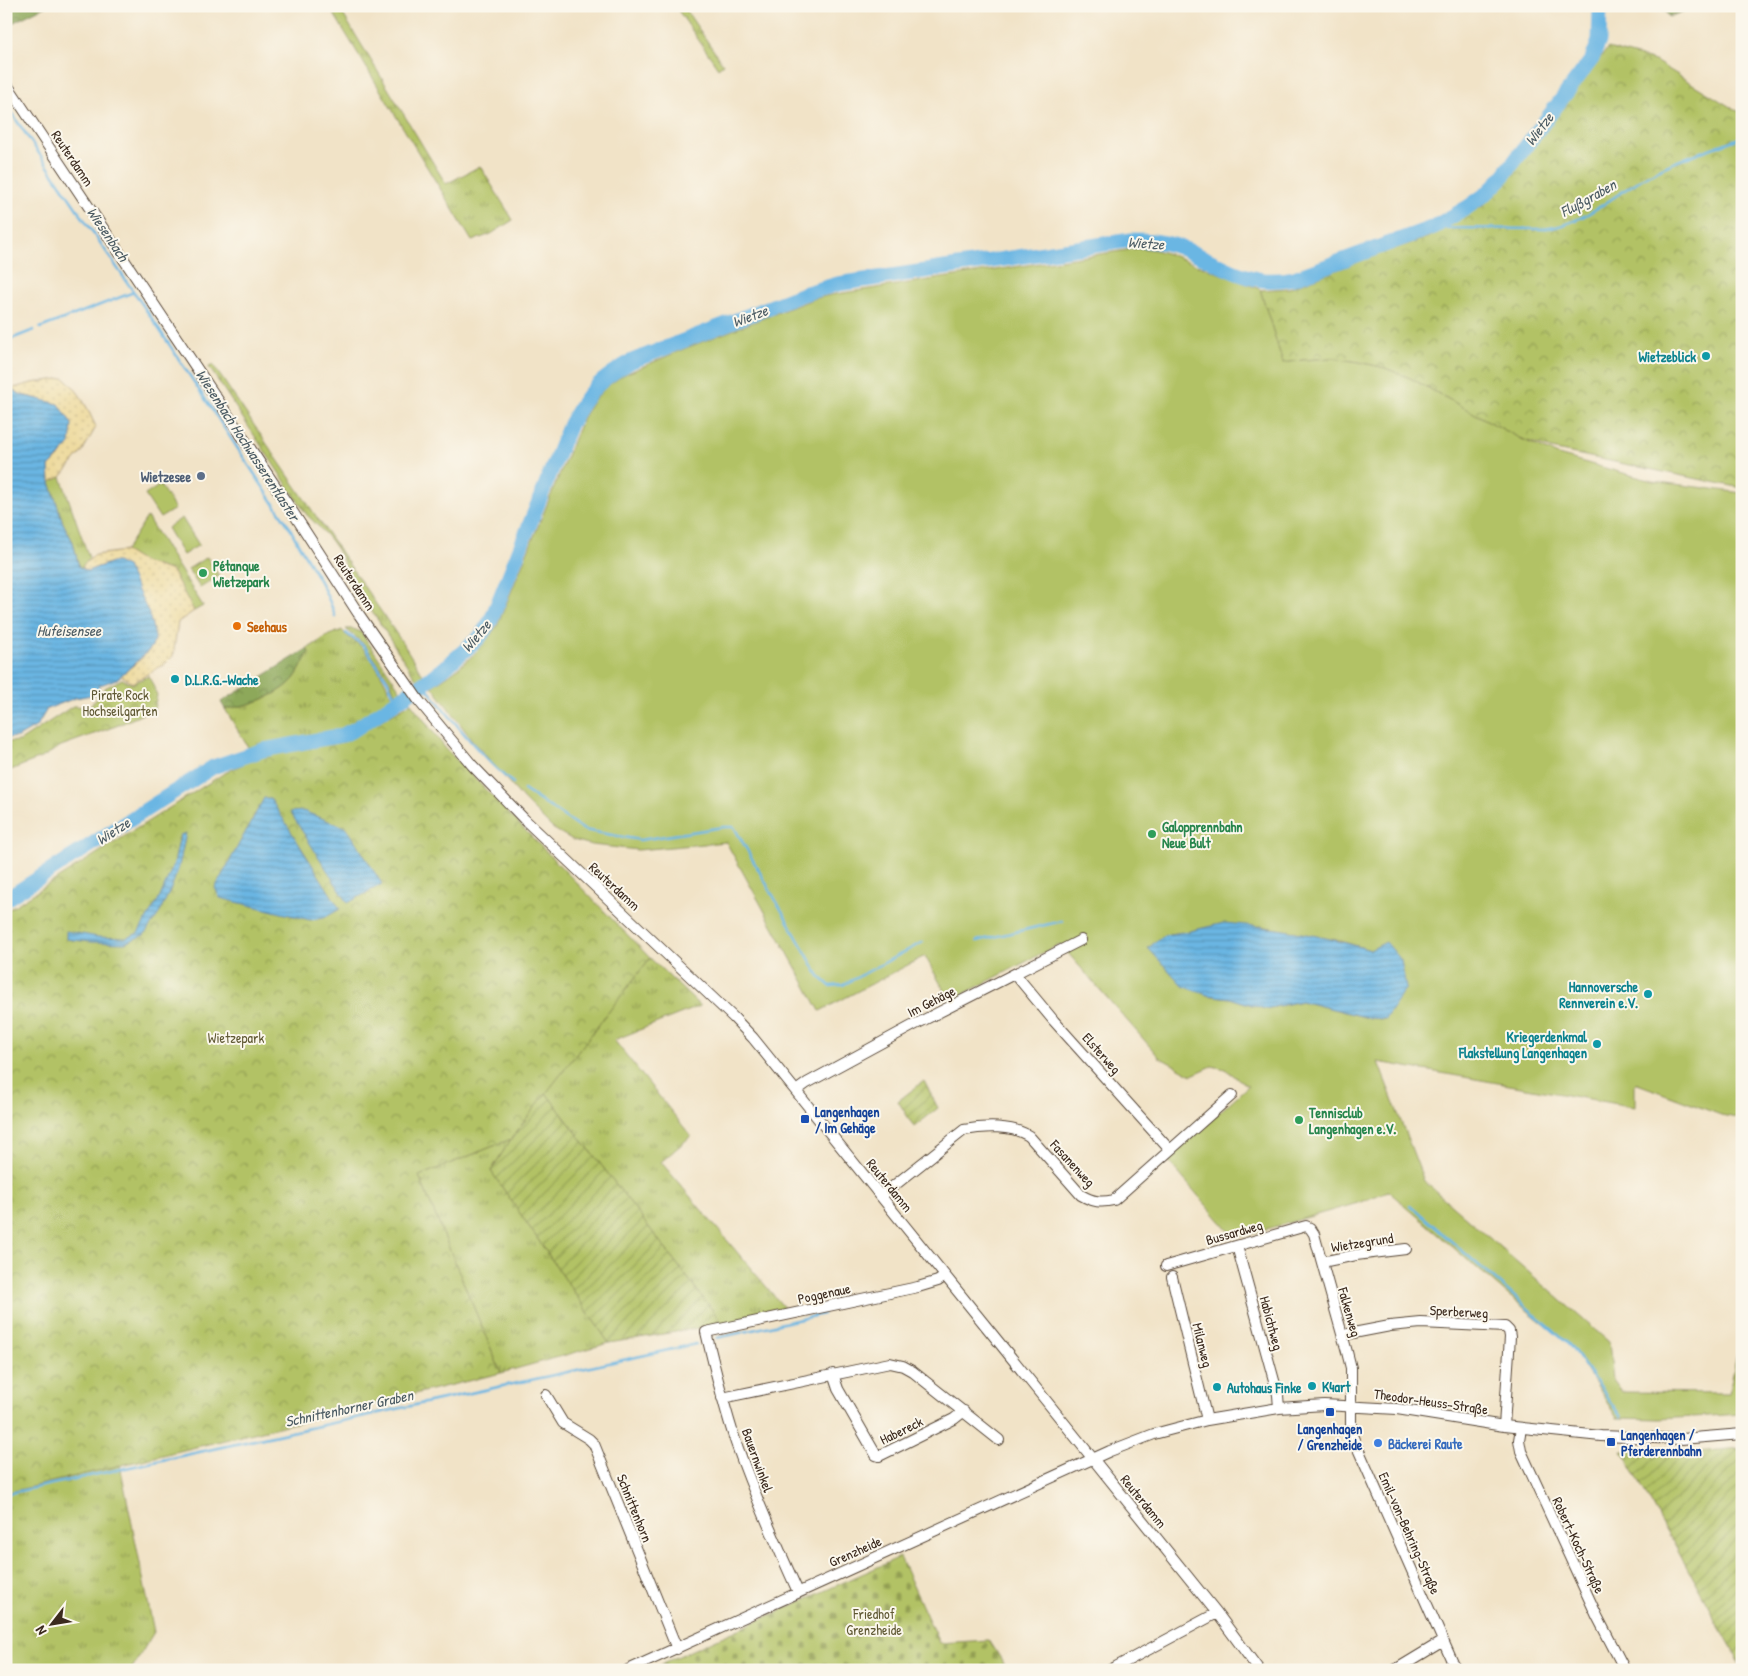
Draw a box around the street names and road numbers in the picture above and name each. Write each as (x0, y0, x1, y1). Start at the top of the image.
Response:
street label: Reuterdamm (47, 126, 99, 190)
street label: Reuterdamm (330, 550, 380, 614)
street label: Reuterdamm (585, 857, 645, 915)
street label: Im Gehäge (904, 981, 959, 1022)
street label: Elsterweg (1078, 1028, 1126, 1078)
street label: Fasanenweg (1045, 1135, 1100, 1191)
street label: Reuterdamm (863, 1154, 917, 1216)
street label: Bussardweg (1203, 1215, 1265, 1250)
street label: Wietzegrund (1330, 1228, 1395, 1257)
street label: Poggenaue (796, 1278, 853, 1309)
street label: Falkenweg (1333, 1284, 1366, 1339)
street label: Habichtweg (1255, 1294, 1288, 1352)
street label: Sperberweg (1429, 1300, 1489, 1323)
street label: Milanweg (1187, 1321, 1218, 1370)
street label: Theodor-Heuss-Straße (1373, 1384, 1490, 1419)
street label: Habereck (876, 1411, 926, 1449)
street label: Bauernwinkel (738, 1425, 778, 1495)
street label: Emil-von-Behring-Straße (1374, 1469, 1446, 1598)
street label: Reuterdamm (1117, 1470, 1171, 1532)
street label: Schnittenhorn (613, 1471, 657, 1545)
street label: Robert-Koch-Straße (1547, 1494, 1610, 1597)
street label: Grenzheide (826, 1531, 885, 1571)

